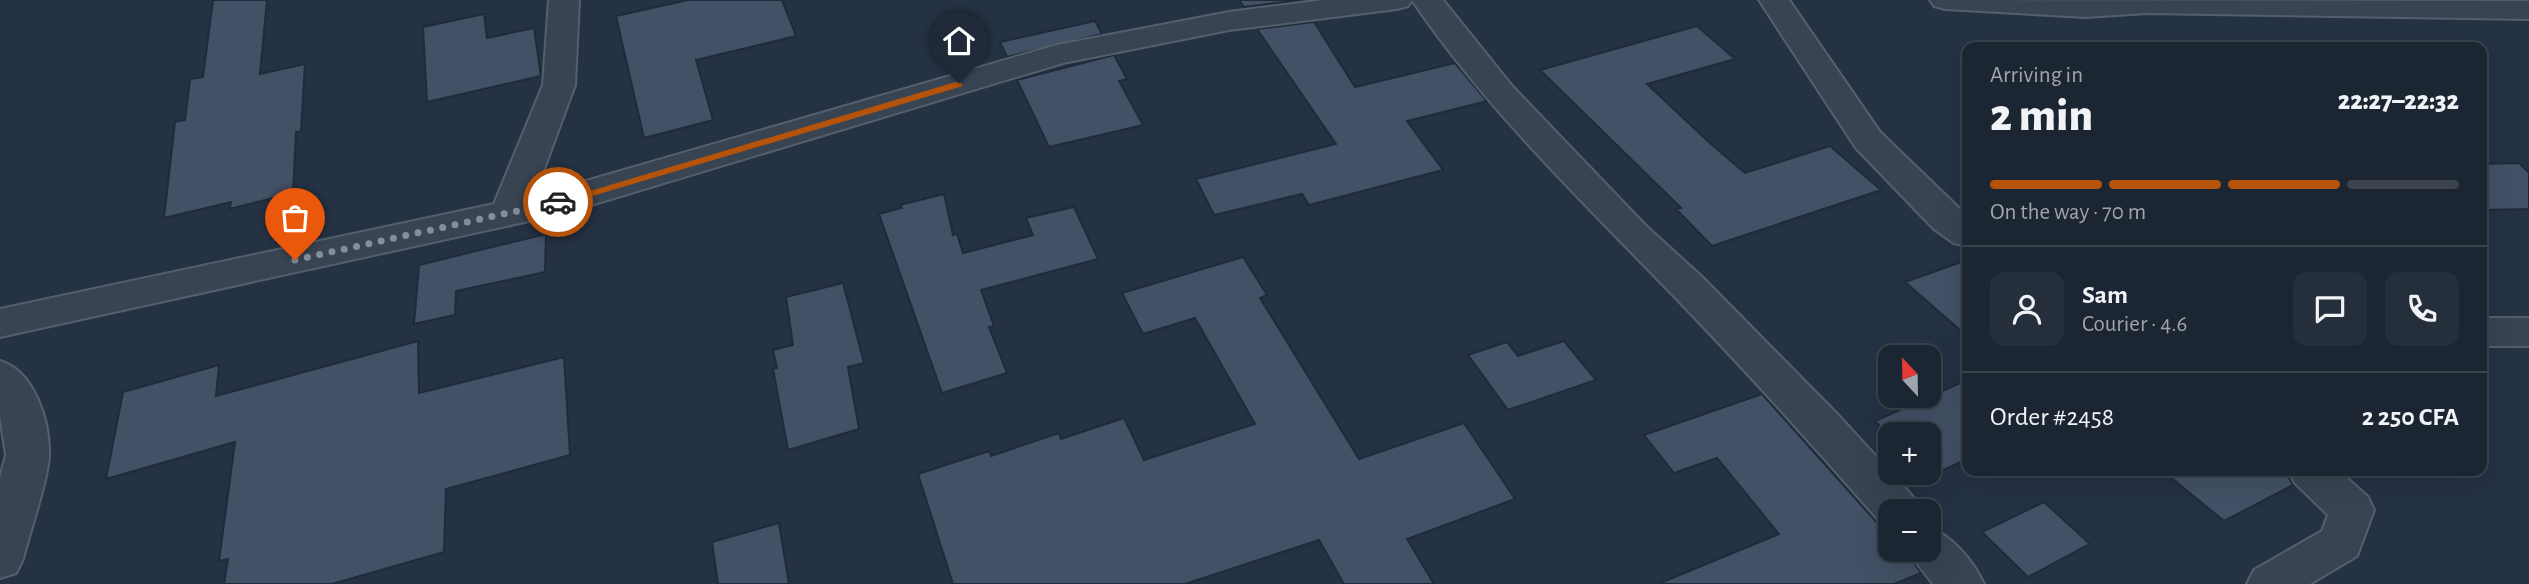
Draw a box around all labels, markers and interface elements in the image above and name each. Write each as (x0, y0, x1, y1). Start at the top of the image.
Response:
pin (929, 11, 989, 83)
icon: home (940, 22, 978, 60)
text: Arriving in (1990, 64, 2083, 87)
text: 22:27–22:32 (2338, 88, 2459, 114)
text: 2 min (1990, 93, 2093, 139)
courier (523, 167, 593, 237)
icon: car (539, 183, 577, 221)
pin (265, 188, 325, 260)
icon: bag (276, 199, 314, 237)
text: On the way · 70 m (1990, 201, 2146, 224)
button: person (1990, 272, 2064, 346)
button: chat (2293, 272, 2367, 346)
button: phone (2385, 272, 2459, 346)
text: Sam (2082, 282, 2128, 308)
text: Courier · 4.6 (2082, 313, 2187, 336)
north arrow (1878, 345, 1941, 408)
map controls (1878, 345, 1941, 562)
text: Order #2458 (1990, 404, 2114, 430)
text: 2 250 CFA (2362, 404, 2459, 430)
button: + (1878, 422, 1941, 485)
button: − (1878, 499, 1941, 562)

